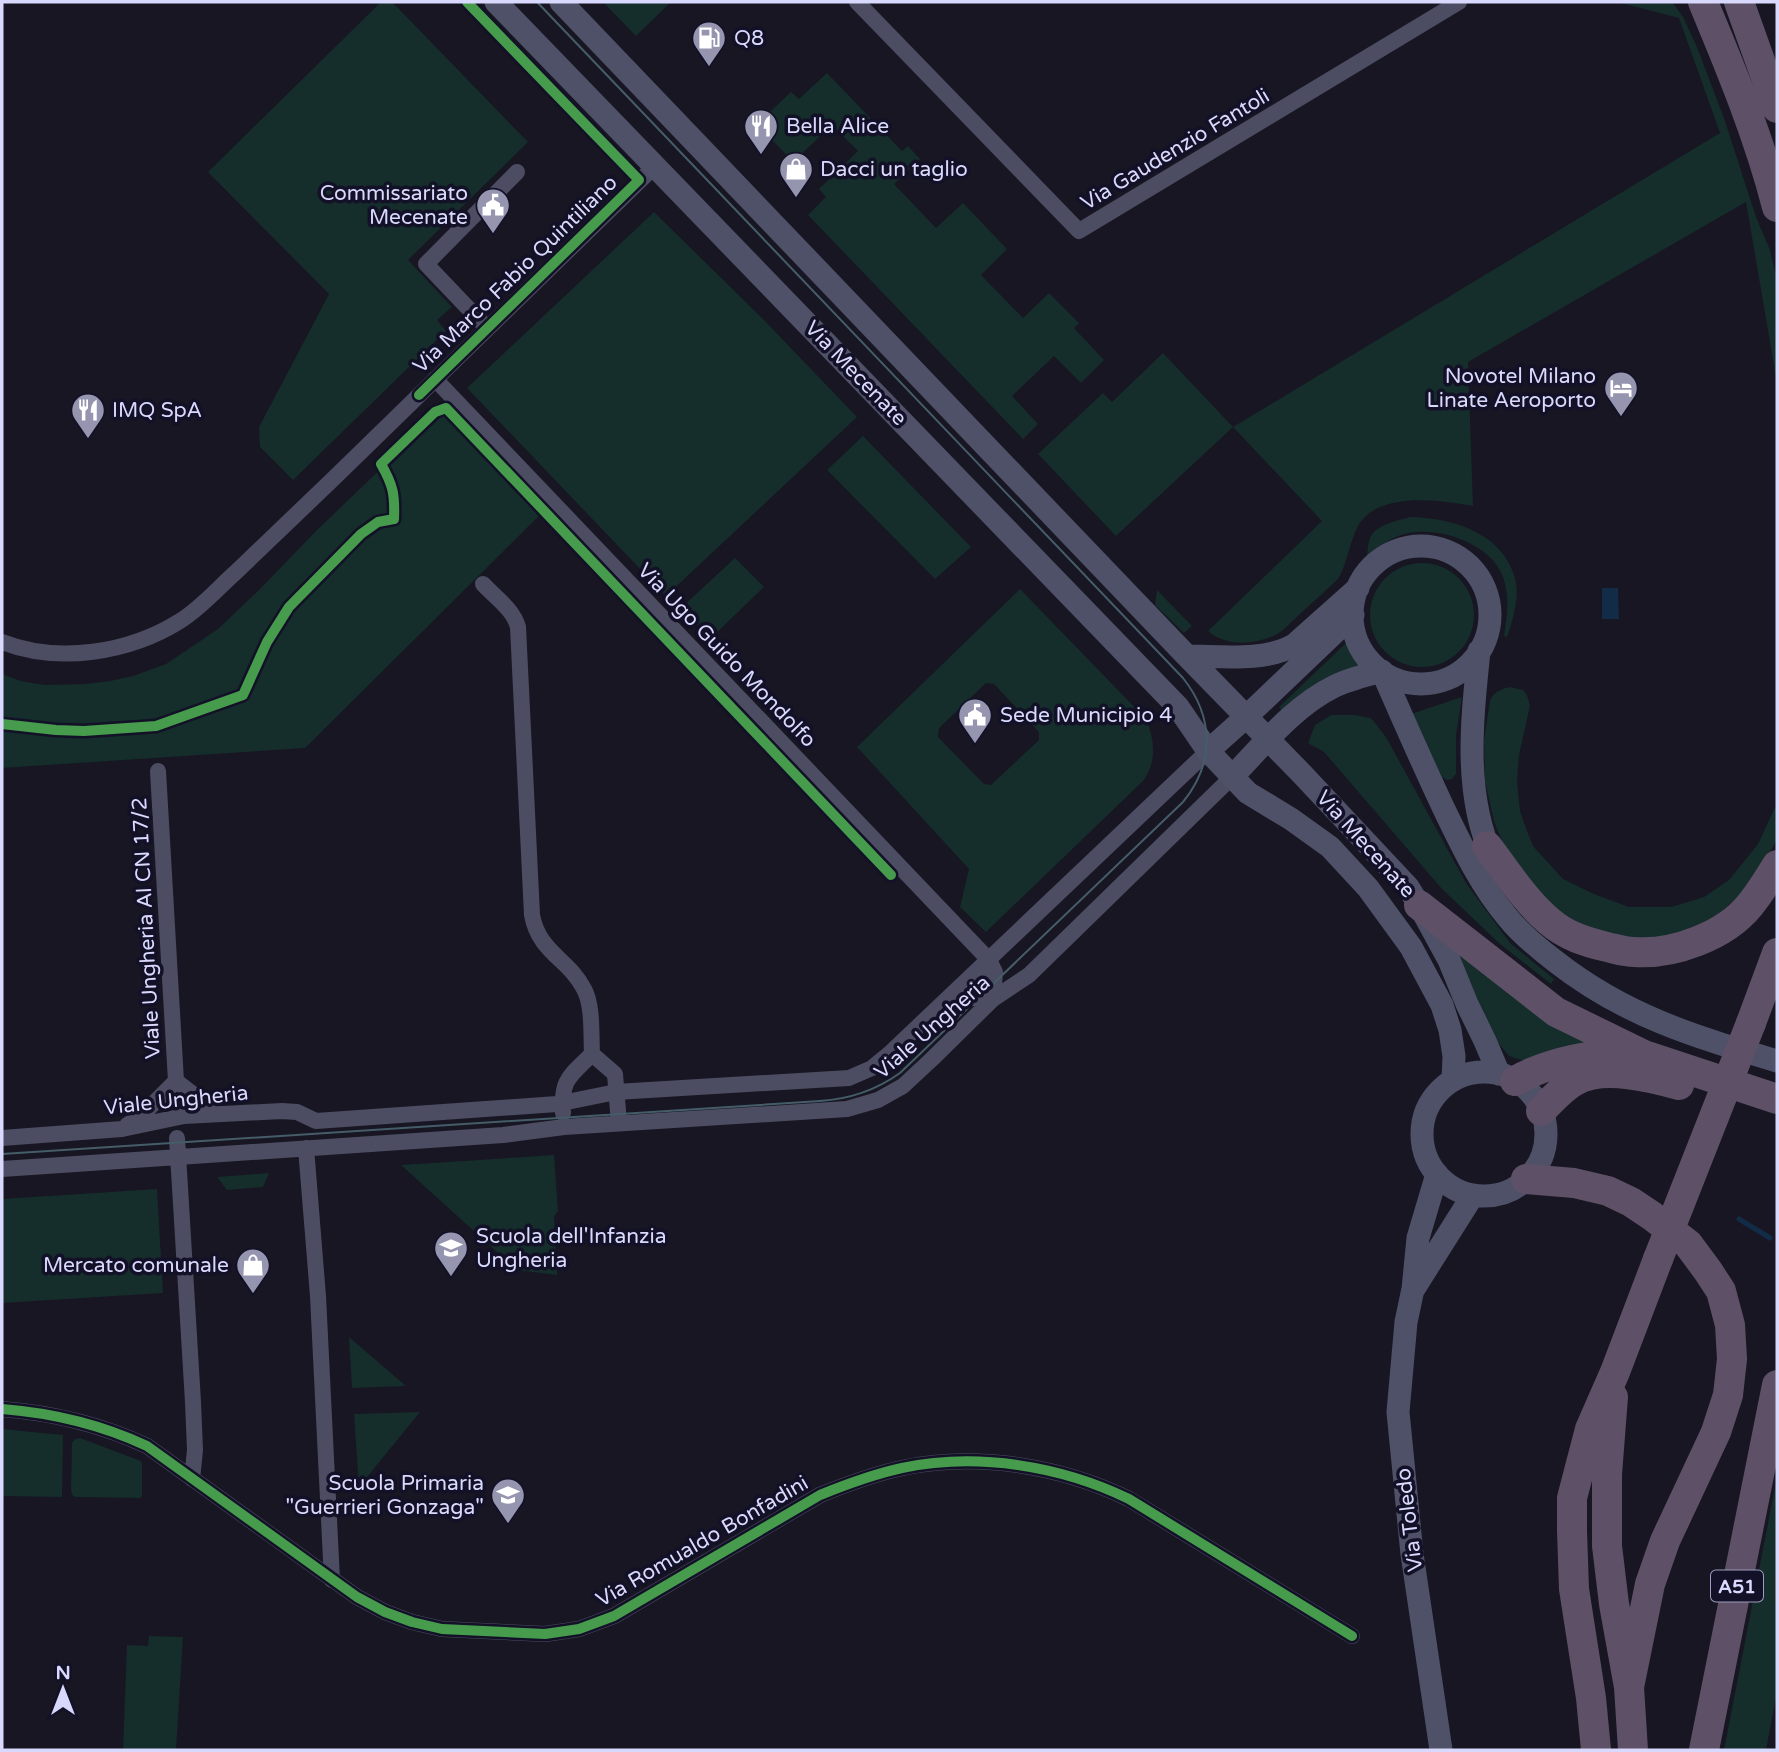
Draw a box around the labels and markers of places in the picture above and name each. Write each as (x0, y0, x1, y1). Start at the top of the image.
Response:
fuel station icon: Q8 (690, 19, 728, 68)
place label: Q8 (734, 26, 764, 51)
restaurant icon: Bella Alice (742, 107, 780, 156)
place label: Bella Alice (786, 114, 889, 139)
shop icon: Dacci un taglio (777, 150, 815, 199)
place label: Dacci un taglio (820, 157, 968, 182)
place label: Commissariato Mecenate (320, 181, 468, 230)
public building icon: Commissariato Mecenate (474, 186, 512, 235)
place label: Novotel Milano Linate Aeroporto (1427, 364, 1596, 413)
hotel icon: Novotel Milano Linate Aeroporto (1602, 369, 1640, 418)
restaurant icon: IMQ SpA (69, 391, 107, 440)
place label: IMQ SpA (112, 398, 202, 423)
public building icon: Sede Municipio 4 (956, 696, 994, 745)
place label: Sede Municipio 4 (1000, 703, 1173, 728)
place label: Scuola dell'Infanzia Ungheria (476, 1224, 667, 1273)
school or university icon: Scuola dell'Infanzia Ungheria (432, 1229, 470, 1278)
shop icon: Mercato comunale (234, 1246, 272, 1295)
place label: Mercato comunale (43, 1253, 229, 1278)
place label: Scuola Primaria "Guerrieri Gonzaga" (285, 1471, 484, 1520)
school or university icon: Scuola Primaria "Guerrieri Gonzaga" (489, 1476, 527, 1525)

